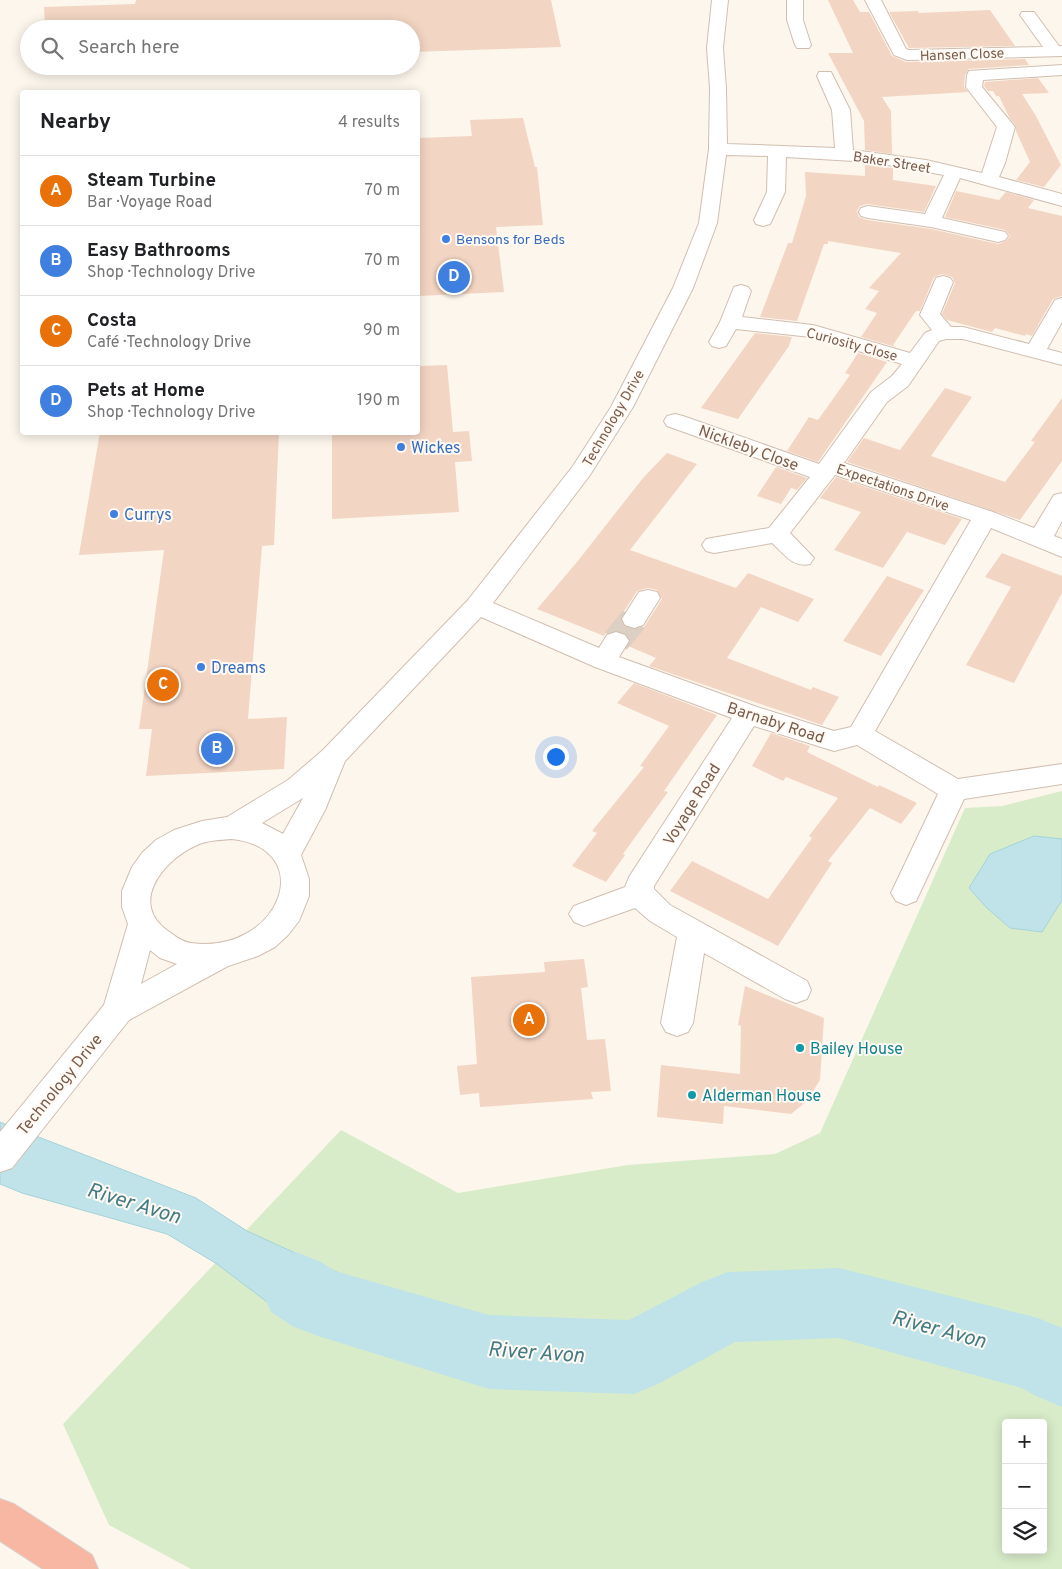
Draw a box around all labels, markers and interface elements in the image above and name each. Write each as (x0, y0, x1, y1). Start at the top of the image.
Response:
search box (20, 20, 420, 75)
icon: search (38, 34, 66, 62)
text: Search here (78, 36, 180, 60)
street label: Hansen Close (920, 46, 1005, 65)
text: Nearby (40, 109, 111, 136)
text: 4 results (338, 113, 400, 133)
street label: Baker Street (852, 149, 932, 178)
text: Steam Turbine (87, 169, 216, 193)
text: A (50, 181, 62, 201)
text: 70 m (365, 181, 400, 201)
text: Bar · Voyage Road (87, 193, 212, 213)
place label: Bensons for Beds (456, 232, 565, 249)
marker: Bensons for Beds (440, 233, 452, 245)
text: Easy Bathrooms (87, 239, 231, 263)
text: B (50, 251, 62, 271)
text: 70 m (365, 251, 400, 271)
pin: D (438, 258, 470, 296)
text: Shop · Technology Drive (87, 263, 255, 283)
text: Costa (87, 309, 137, 333)
text: C (51, 321, 61, 341)
text: 90 m (363, 321, 400, 341)
street label: Curiosity Close (804, 325, 899, 366)
text: Café · Technology Drive (87, 333, 251, 353)
street label: Technology Drive (580, 367, 649, 470)
text: Pets at Home (87, 379, 205, 403)
text: D (50, 391, 62, 411)
text: 190 m (357, 391, 400, 411)
text: Shop · Technology Drive (87, 403, 255, 423)
street label: Nickleby Close (696, 422, 801, 476)
place label: Wickes (411, 439, 460, 459)
marker: Wickes (395, 441, 407, 453)
street label: Expectations Drive (834, 461, 951, 516)
place label: Currys (124, 506, 172, 526)
marker: Currys (108, 508, 120, 520)
place label: Dreams (211, 659, 266, 679)
marker: Dreams (195, 661, 207, 673)
pin: C (147, 666, 179, 704)
street label: Barnaby Road (724, 699, 827, 749)
pin: B (201, 730, 233, 768)
your location (543, 744, 569, 770)
street label: Voyage Road (660, 760, 726, 850)
pin: A (513, 1001, 545, 1039)
street label: Technology Drive (13, 1030, 108, 1140)
place label: Bailey House (810, 1040, 903, 1060)
marker: Bailey House (794, 1042, 806, 1054)
place label: Alderman House (702, 1087, 821, 1107)
marker: Alderman House (686, 1089, 698, 1101)
water label: River Avon (83, 1177, 184, 1232)
water label: River Avon (888, 1305, 989, 1356)
water label: River Avon (487, 1337, 586, 1370)
map controls (1002, 1419, 1047, 1554)
button: + (1002, 1419, 1047, 1464)
button: − (1002, 1464, 1047, 1509)
button: layers (1002, 1509, 1047, 1554)

